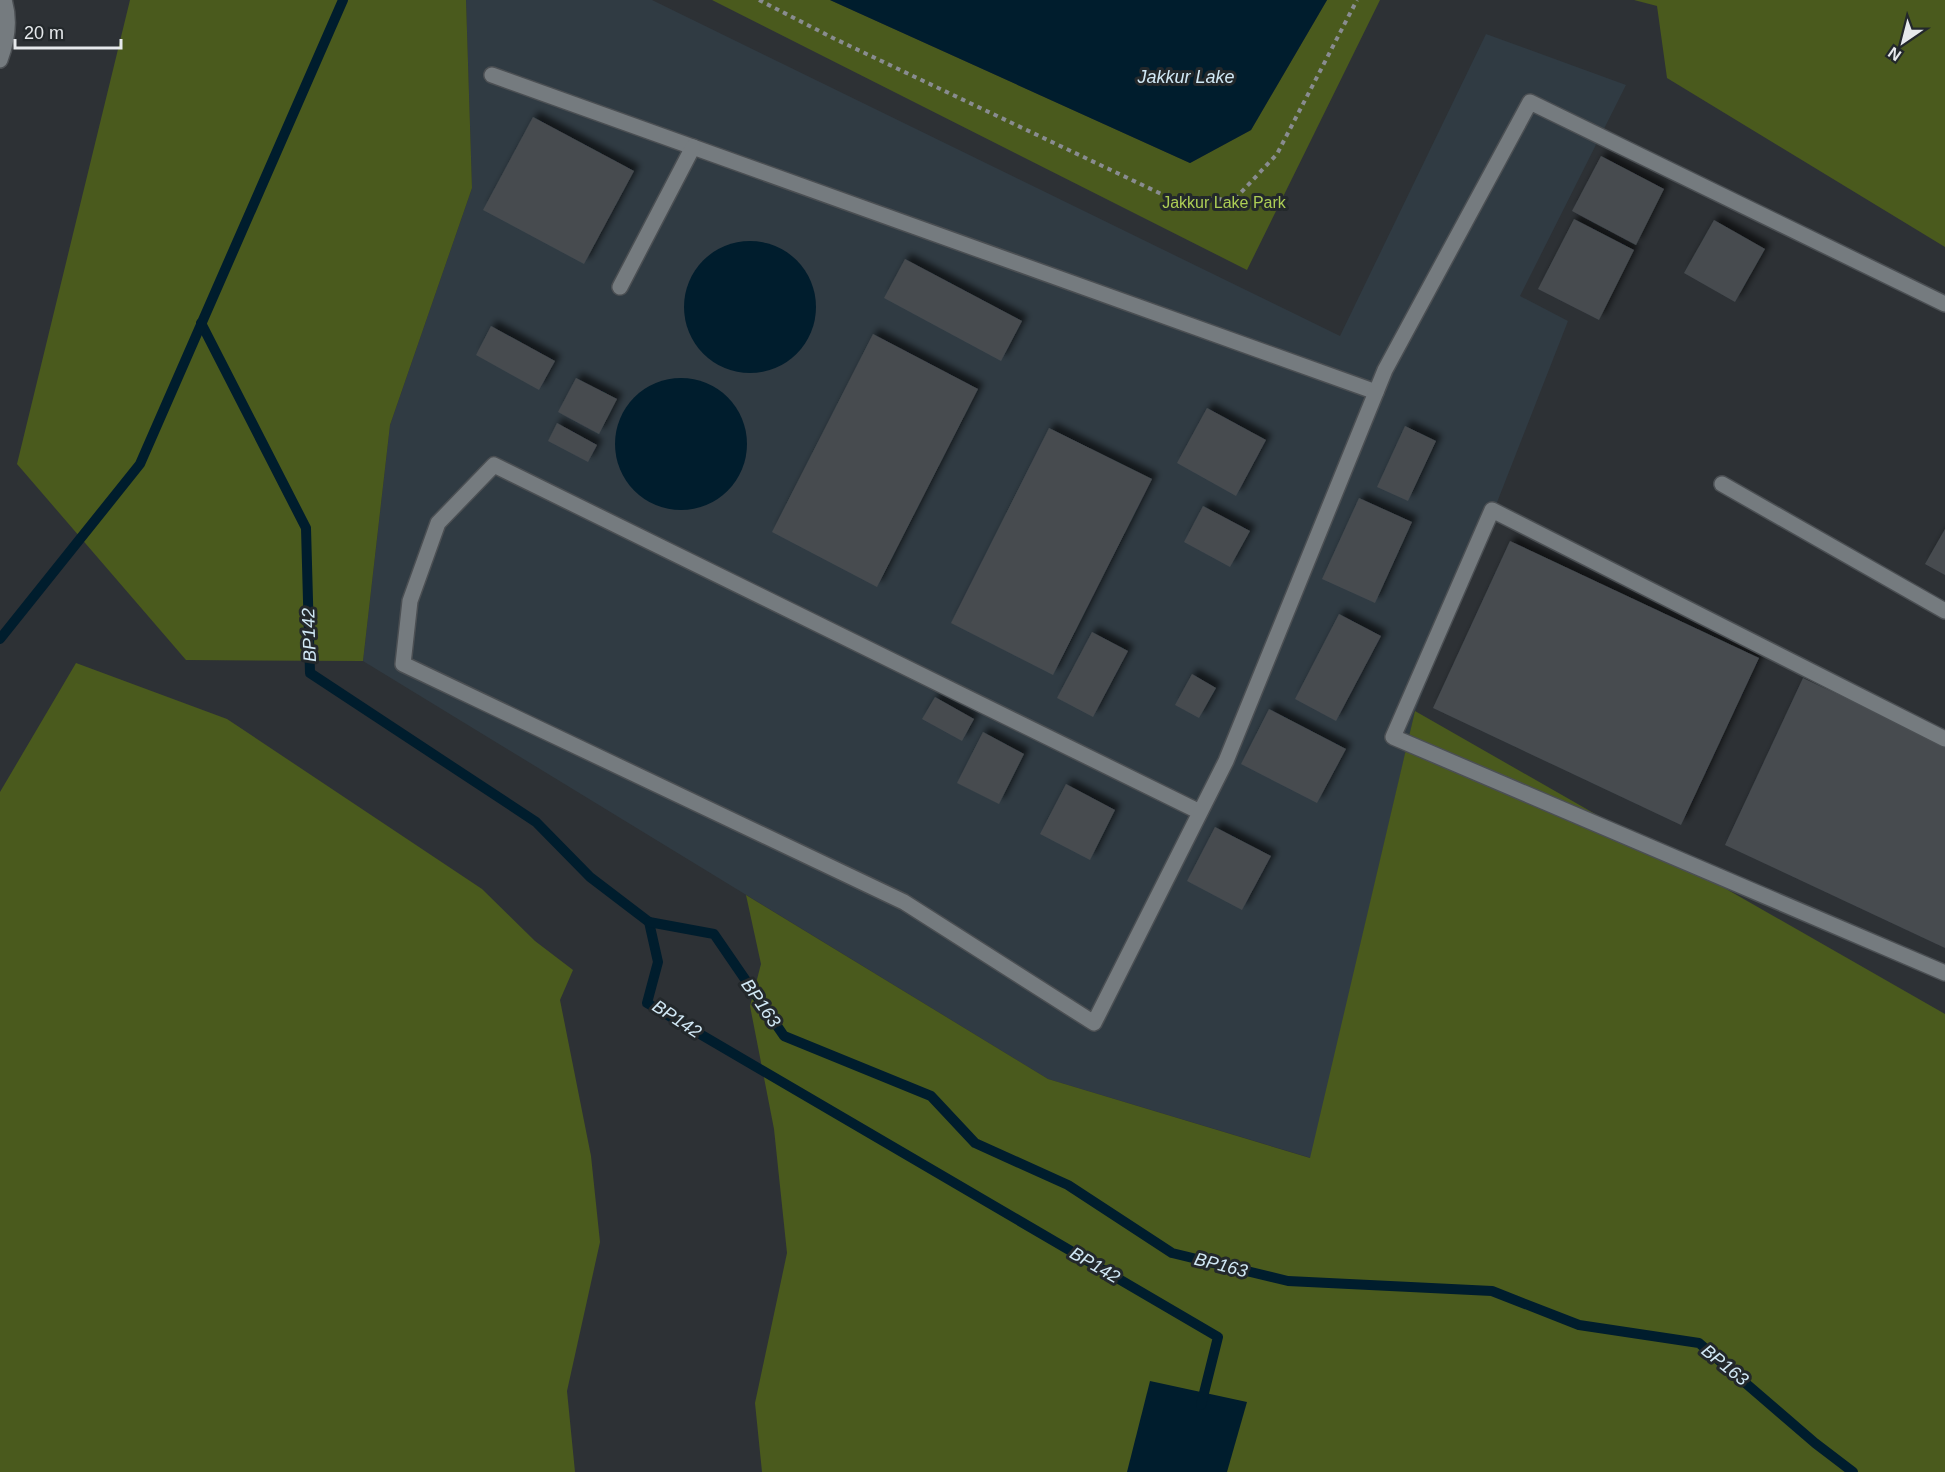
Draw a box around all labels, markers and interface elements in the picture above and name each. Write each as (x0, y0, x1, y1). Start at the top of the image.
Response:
scale bar (15, 12, 122, 50)
north arrow (1873, 12, 1933, 72)
text: 20 m (24, 23, 64, 43)
text: N (1885, 44, 1904, 64)
water label: Jakkur Lake (1136, 67, 1235, 87)
park label: Jakkur Lake Park (1162, 194, 1287, 211)
water label: BP142 (298, 608, 320, 662)
water label: BP163 (737, 975, 785, 1031)
water label: BP142 (649, 996, 705, 1042)
water label: BP142 (1067, 1243, 1123, 1287)
water label: BP163 (1192, 1249, 1250, 1281)
water label: BP163 (1698, 1340, 1752, 1390)

